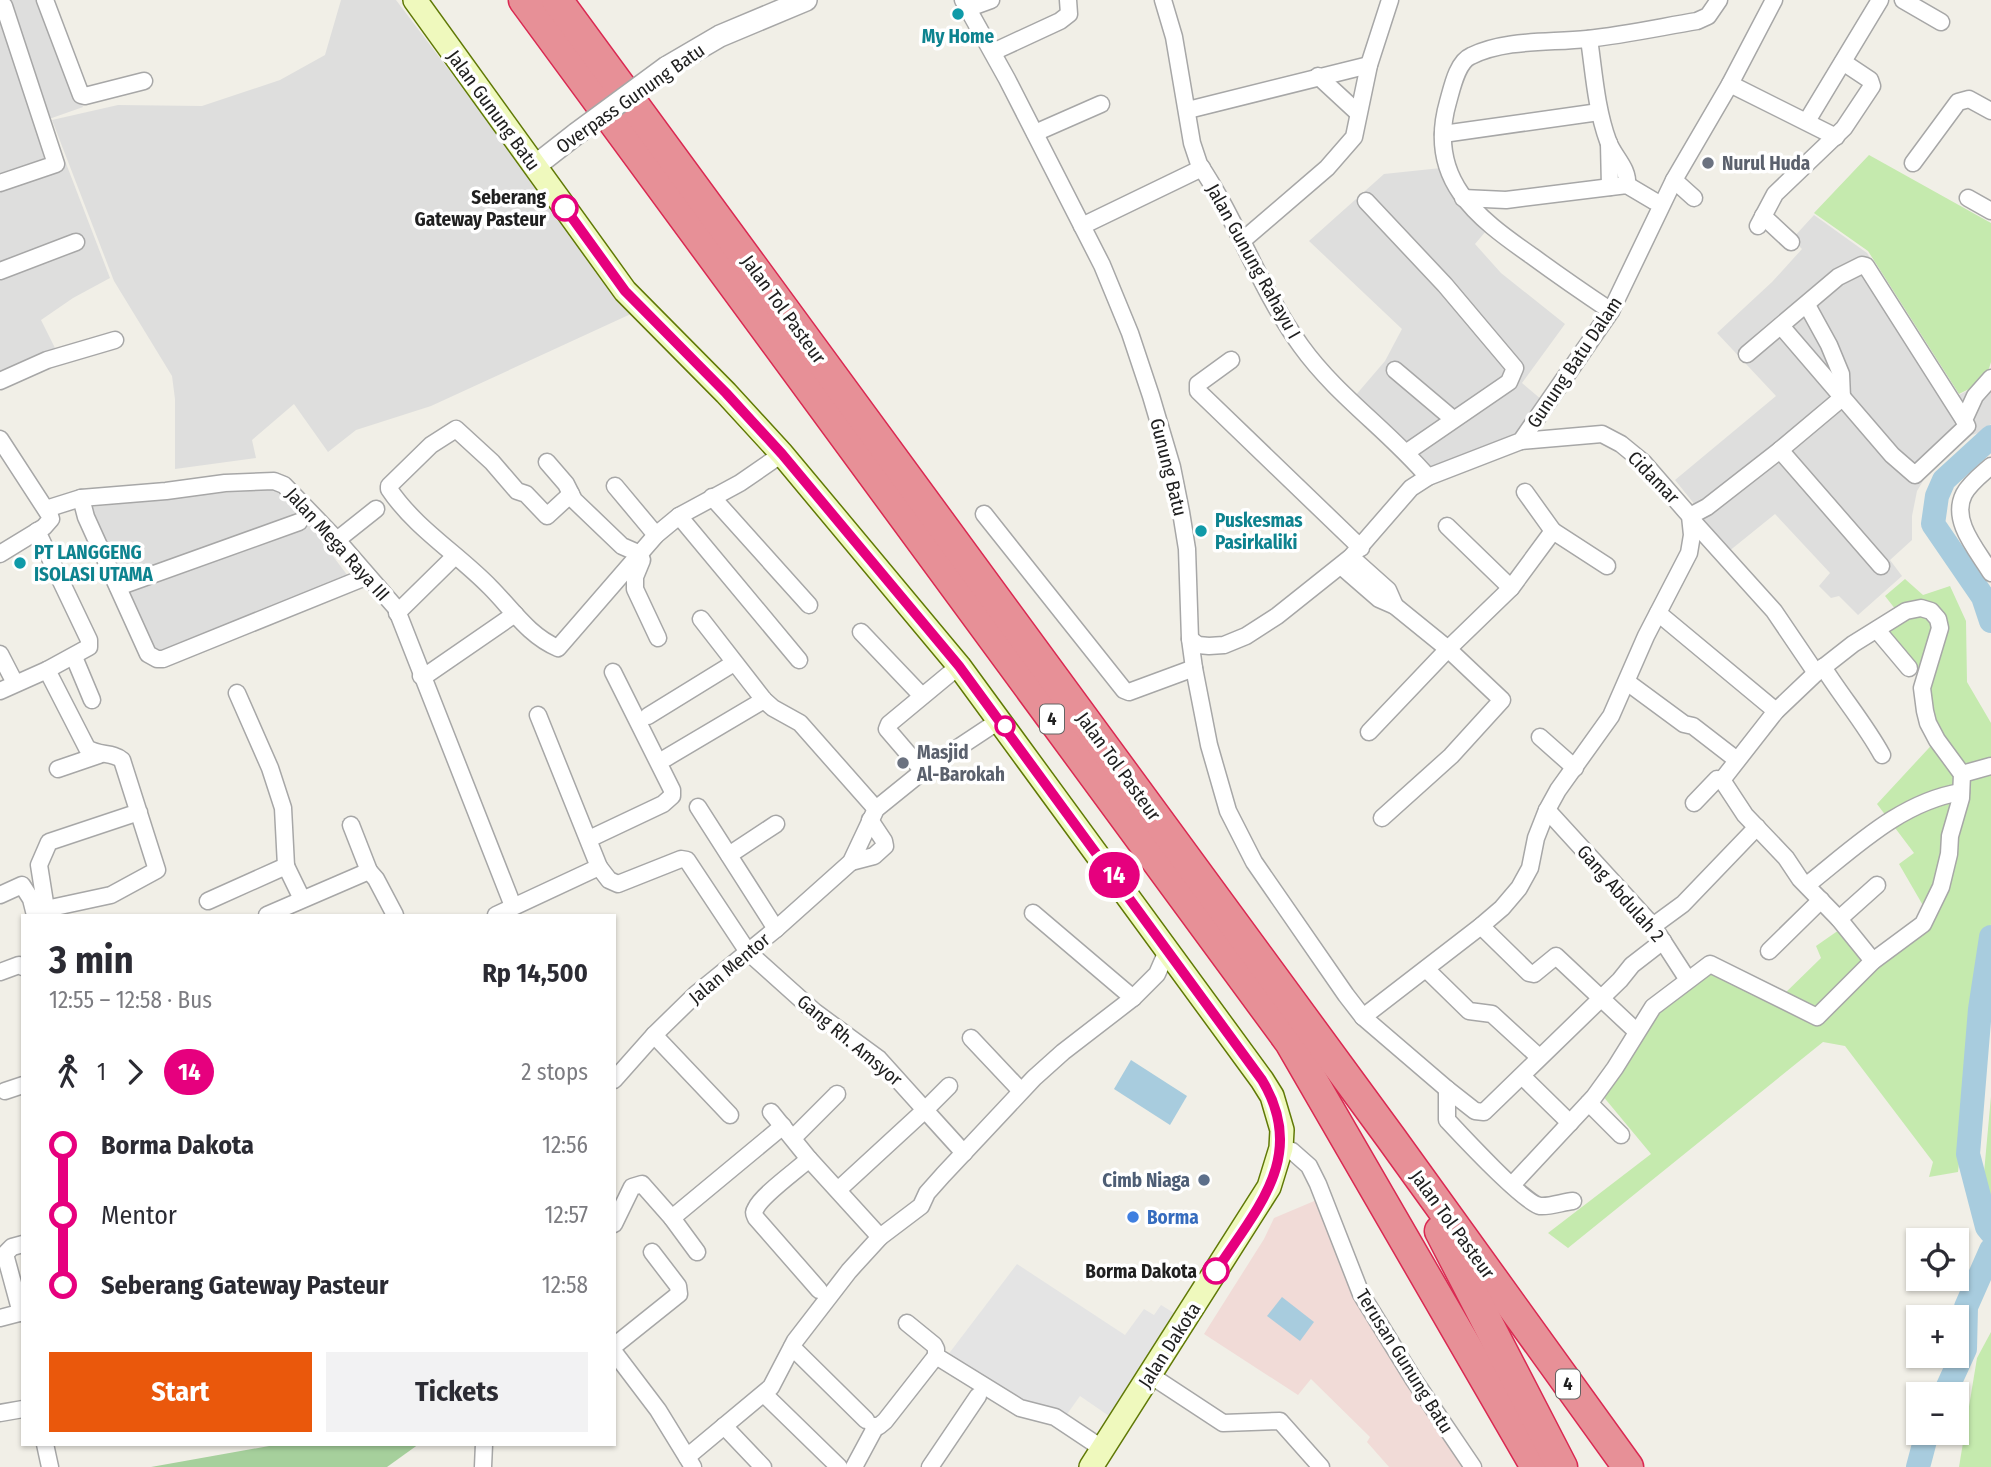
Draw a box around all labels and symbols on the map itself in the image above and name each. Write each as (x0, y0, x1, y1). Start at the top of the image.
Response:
marker: My Home (950, 6, 966, 22)
place label: My Home (922, 25, 995, 48)
street label: Overpass Gunung Batu (552, 39, 709, 158)
street label: Jalan Gunung Batu (442, 46, 545, 175)
place label: Nurul Huda (1722, 152, 1810, 175)
marker: Nurul Huda (1700, 155, 1716, 171)
street label: Jalan Gunung Rahayu I (1201, 180, 1306, 343)
place label: Seberang Gateway Pasteur (415, 186, 547, 231)
marker: Seberang Gateway Pasteur (552, 195, 578, 221)
street label: Jalan Tol Pasteur (737, 251, 831, 368)
street label: Gunung Batu Dalam (1522, 292, 1627, 432)
street label: Gunung Batu (1145, 416, 1192, 518)
street label: Cidamar (1623, 446, 1685, 509)
street label: Jalan Mega Raya III (281, 483, 394, 606)
place label: Puskesmas Pasirkaliki (1215, 509, 1303, 554)
marker: Puskesmas Pasirkaliki (1193, 523, 1209, 539)
place label: PT LANGGENG ISOLASI UTAMA (34, 541, 154, 586)
marker: PT LANGGENG ISOLASI UTAMA (12, 555, 28, 571)
road number: 4 (1040, 704, 1064, 734)
street label: Jalan Tol Pasteur (1072, 708, 1166, 825)
unlabelled marker (995, 716, 1015, 736)
place label: Masjid Al-Barokah (916, 741, 1005, 786)
marker: Masjid Al-Barokah (895, 755, 911, 771)
street label: Gang Abdulah 2 (1572, 840, 1669, 947)
line badge: 14 (1082, 852, 1146, 898)
street label: Jalan Mentor (684, 928, 775, 1009)
street label: Gang Rh. Amsyor (793, 990, 907, 1091)
street label: Jalan Tol Pasteur (1406, 1166, 1500, 1283)
place label: Cimb Niaga (1102, 1169, 1190, 1192)
marker: Cimb Niaga (1196, 1172, 1212, 1188)
place label: Borma (1147, 1206, 1199, 1229)
marker: Borma (1125, 1209, 1141, 1225)
marker: Borma Dakota (1203, 1258, 1229, 1284)
place label: Borma Dakota (1085, 1260, 1197, 1283)
street label: Terusan Gunung Batu (1351, 1285, 1458, 1438)
street label: Jalan Dakota (1133, 1298, 1206, 1392)
road number: 4 (1556, 1370, 1580, 1399)

